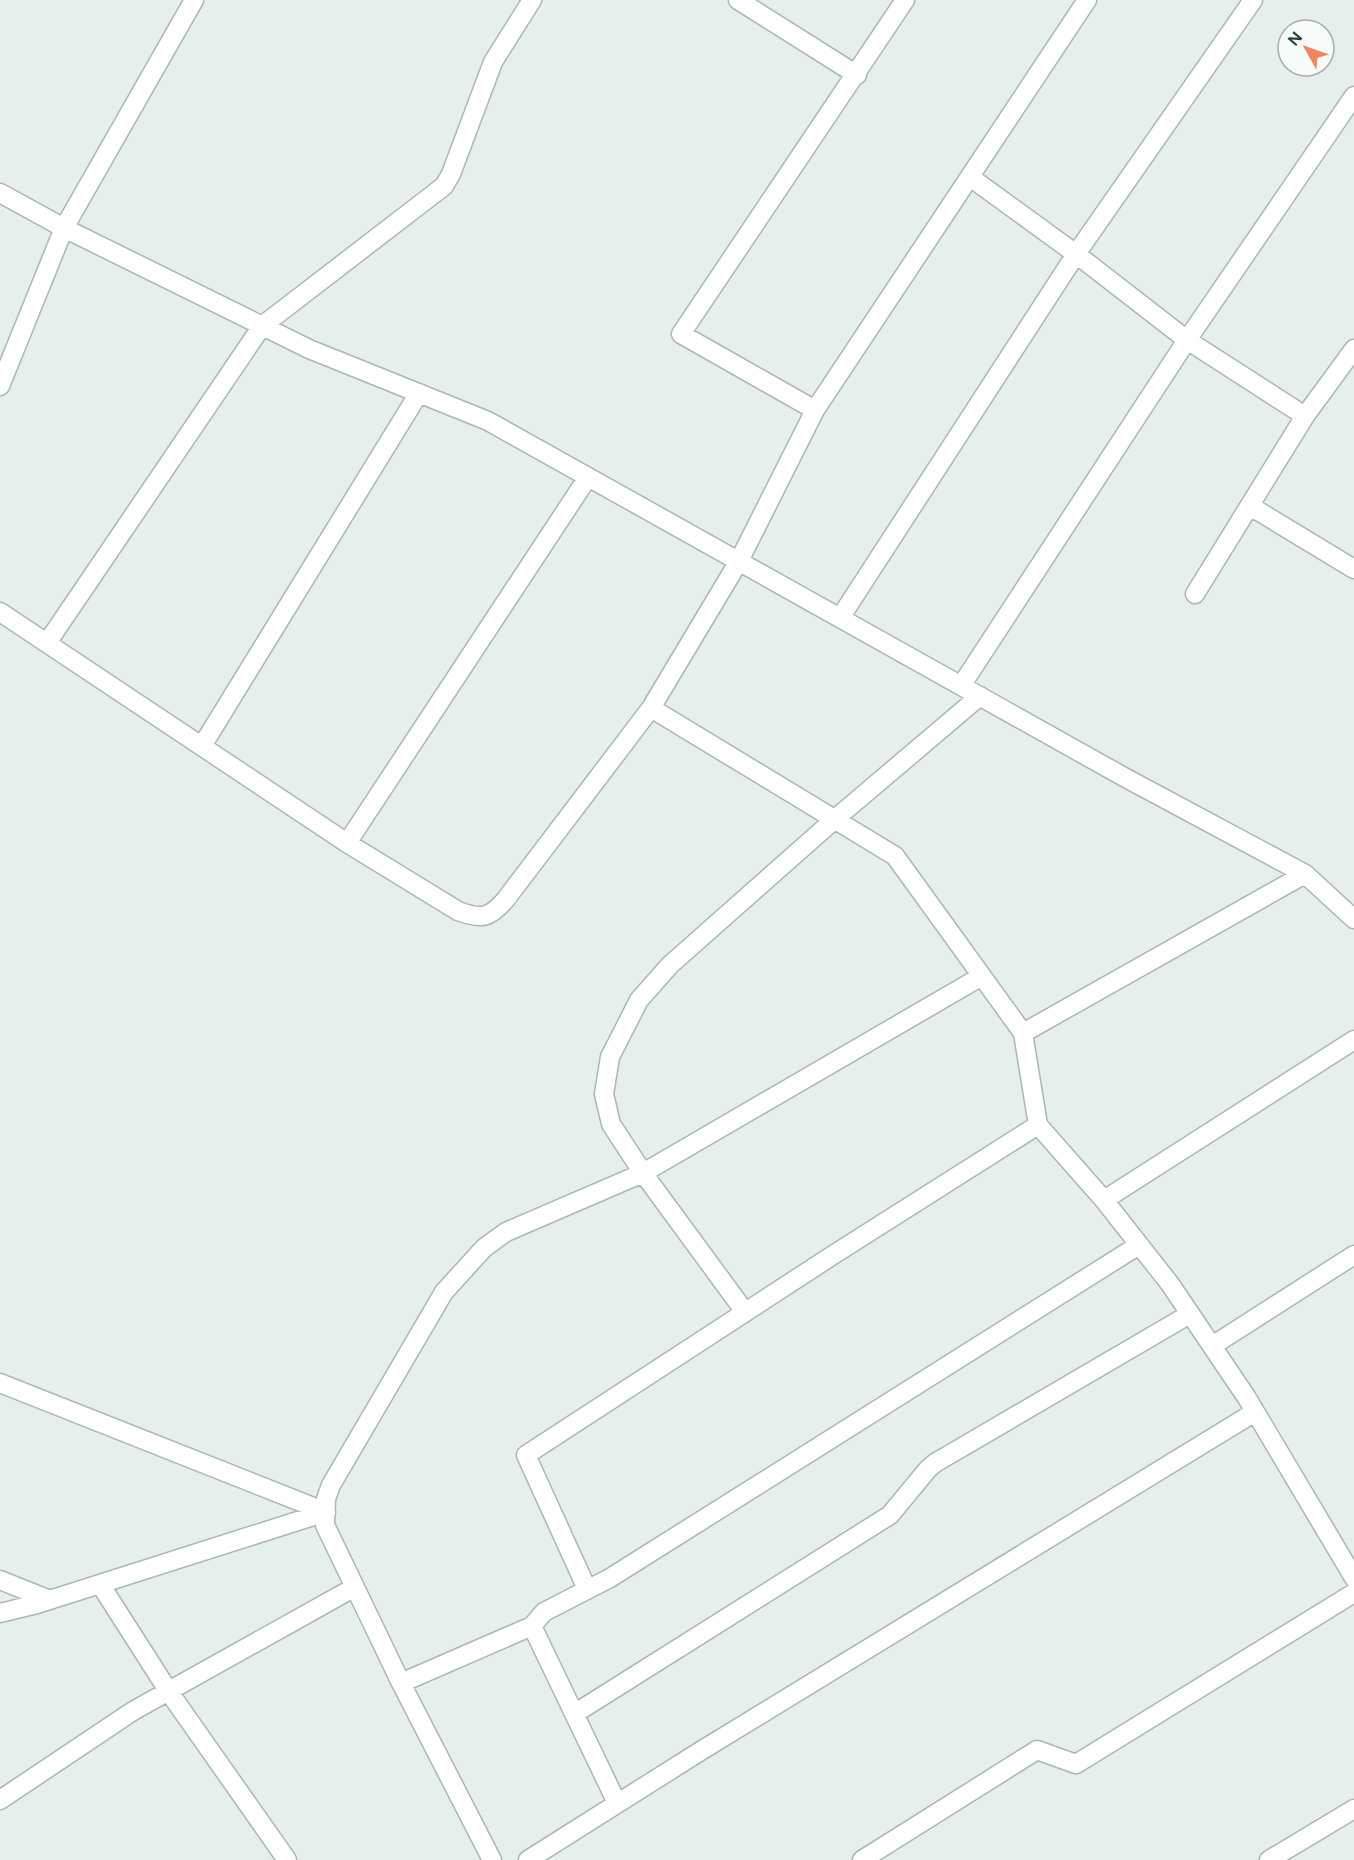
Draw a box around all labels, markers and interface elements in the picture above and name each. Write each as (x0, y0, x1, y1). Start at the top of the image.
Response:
north arrow (1276, 18, 1336, 78)
text: N (1284, 28, 1306, 50)

